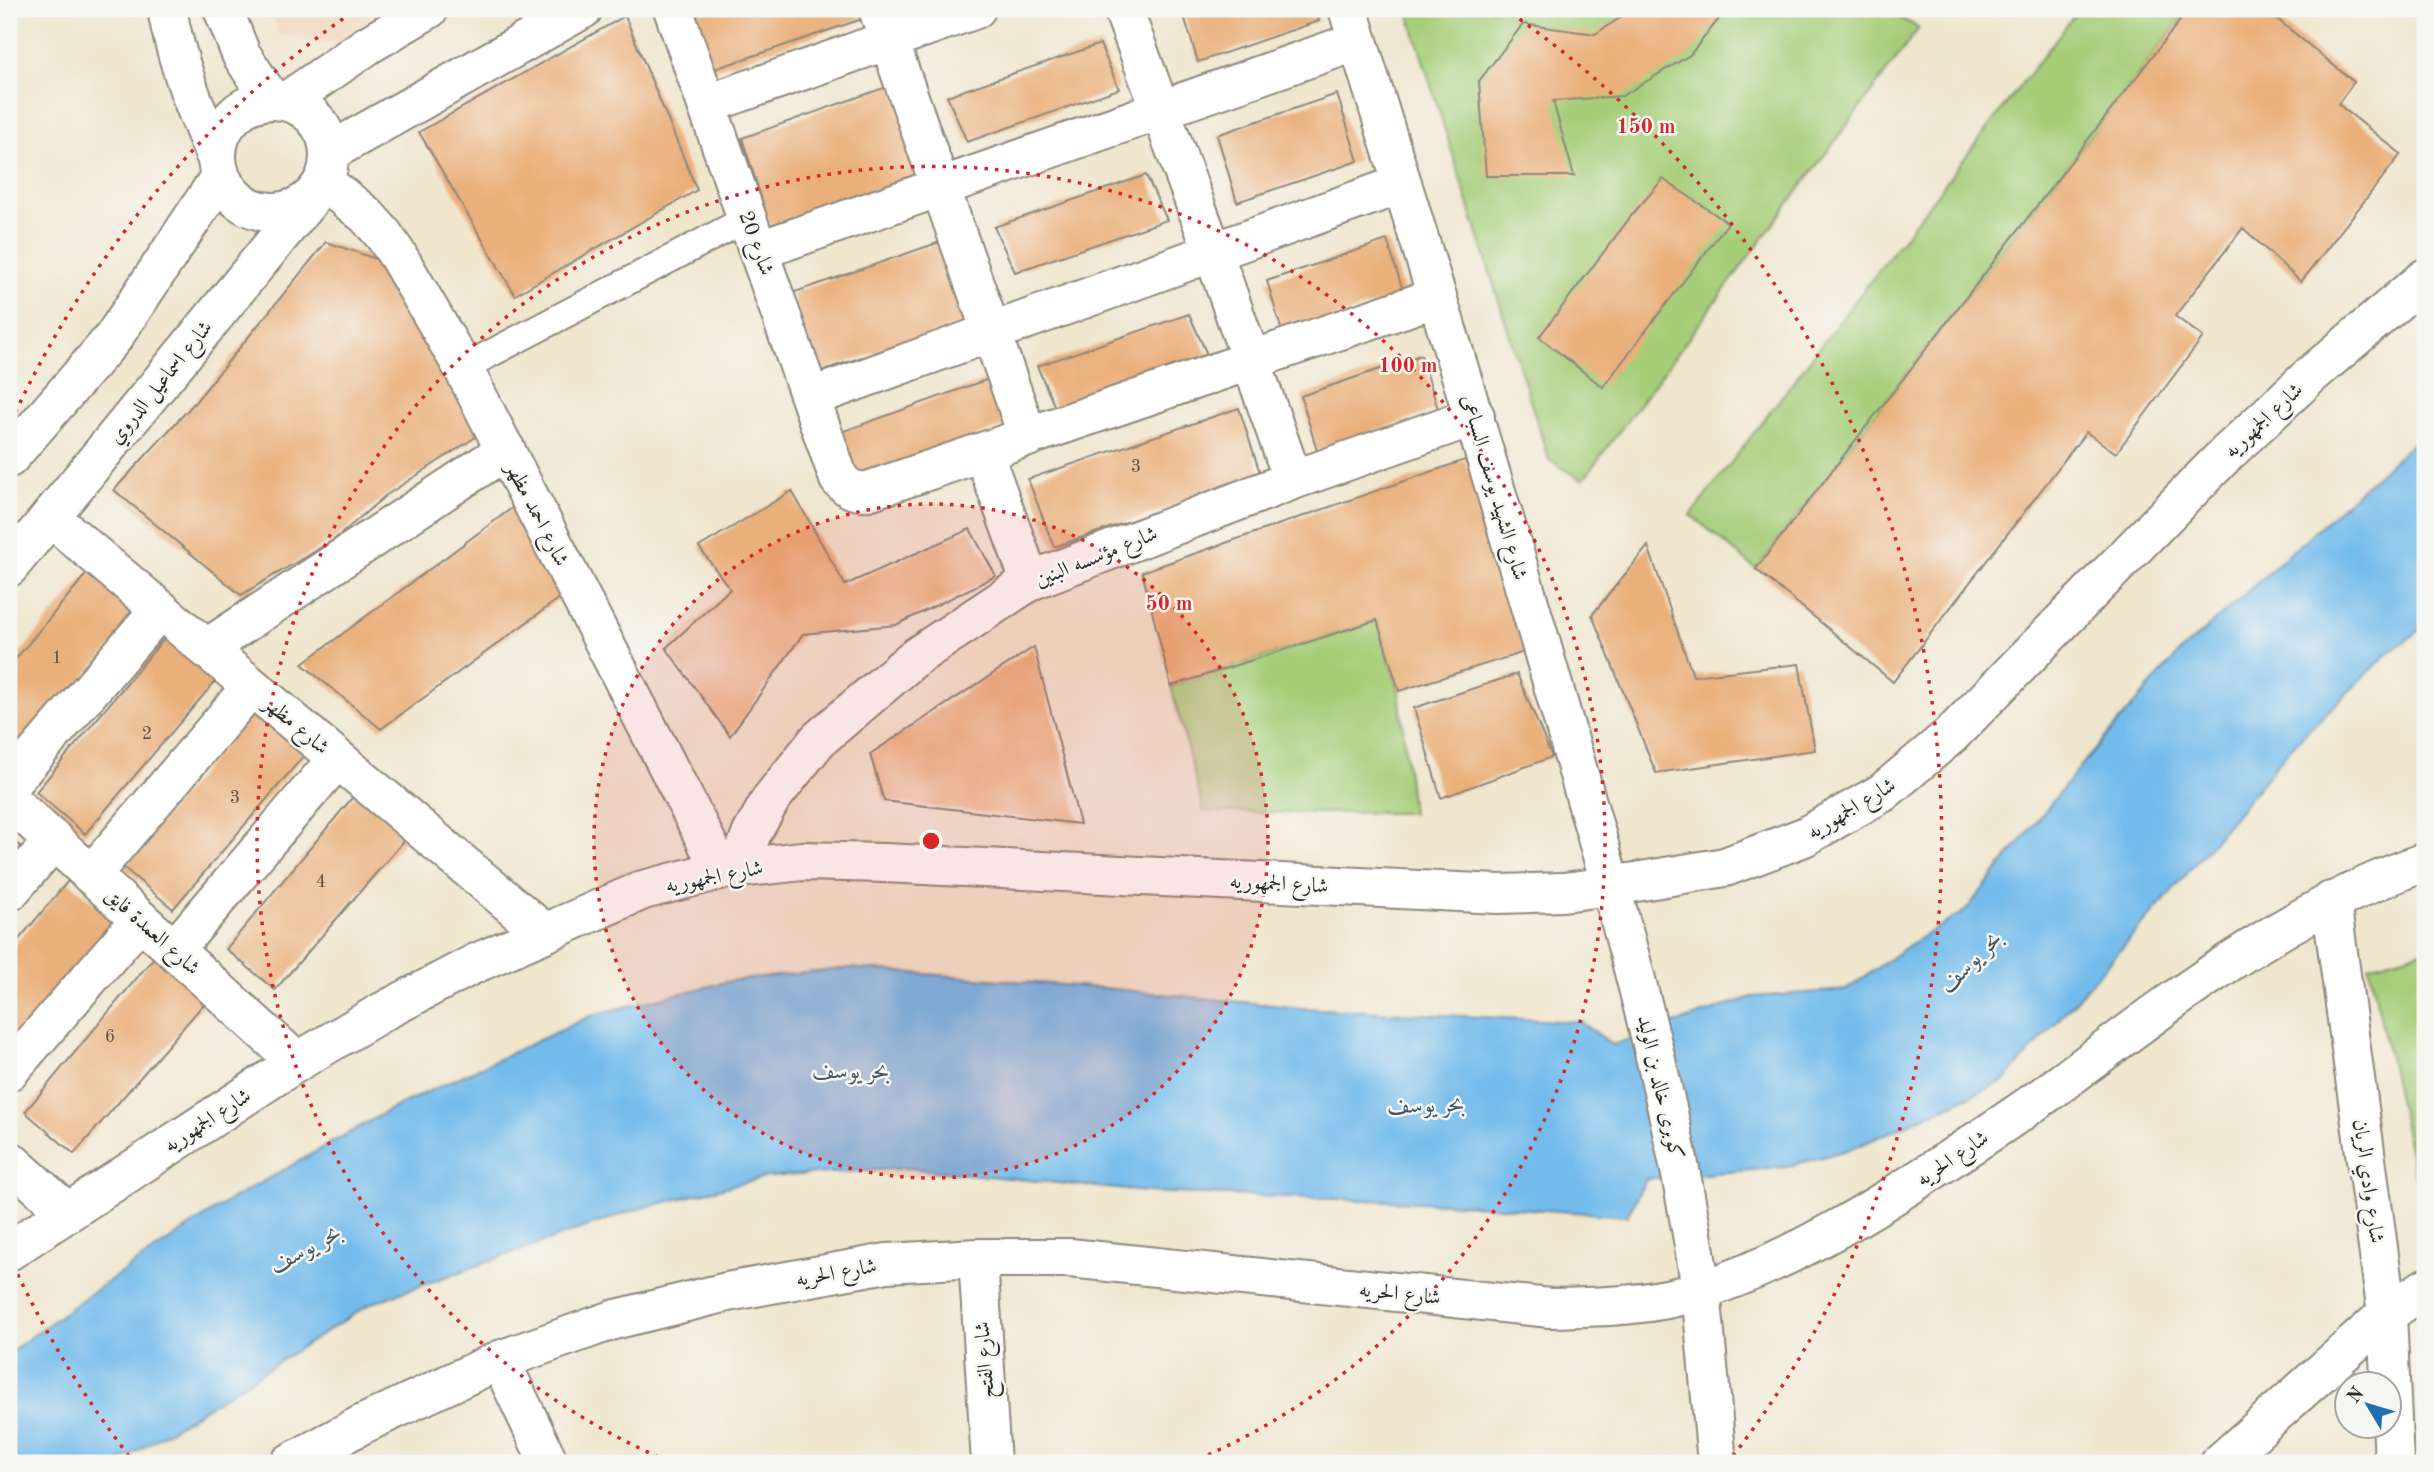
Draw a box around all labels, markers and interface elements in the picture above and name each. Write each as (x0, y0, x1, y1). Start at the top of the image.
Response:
text: 150 m (1616, 117, 1676, 138)
street label: شارع 20 (729, 209, 777, 281)
street label: شارع اسماعيل الدروي (105, 317, 222, 452)
text: 100 m (1378, 356, 1438, 377)
street label: شارع الجمهوريه (2221, 380, 2311, 467)
street label: شارع الشهيد يوسف السباعى (1451, 392, 1530, 584)
street label: شارع احمد مظهر (495, 458, 572, 573)
house number: 3 (1131, 458, 1141, 476)
street label: شارع مؤسسه البنين (1032, 523, 1163, 597)
text: 50 m (1145, 594, 1193, 615)
house number: 1 (52, 649, 62, 667)
street label: شارع مظهر (254, 692, 332, 764)
house number: 2 (142, 725, 152, 743)
street label: شارع الجمهوريه (1804, 775, 1903, 849)
house number: 3 (230, 789, 240, 807)
centre of rings (919, 829, 943, 853)
street label: شارع الجمهوريه (664, 858, 766, 903)
street label: شارع الجمهوريه (1229, 871, 1329, 904)
house number: 4 (316, 873, 326, 891)
street label: شارع العمدة فايق (97, 884, 203, 984)
water label: بحر يوسف (1935, 926, 2008, 999)
street label: كوبرى خالد بن الوليد (1632, 1013, 1686, 1162)
house number: 6 (105, 1028, 115, 1046)
water label: بحر يوسف (812, 1060, 890, 1085)
street label: شارع الجمهوريه (161, 1086, 258, 1162)
water label: بحر يوسف (1387, 1093, 1465, 1120)
street label: شارع وادي الريان (2342, 1118, 2388, 1246)
street label: شارع الحريه (1913, 1128, 1996, 1196)
water label: بحر يوسف (266, 1220, 346, 1280)
street label: شارع الحريه (794, 1256, 879, 1297)
street label: شارع الحريه (1357, 1280, 1442, 1315)
street label: شارع الفتح (972, 1320, 1006, 1399)
north arrow (2332, 1370, 2402, 1440)
text: N (2345, 1384, 2369, 1408)

